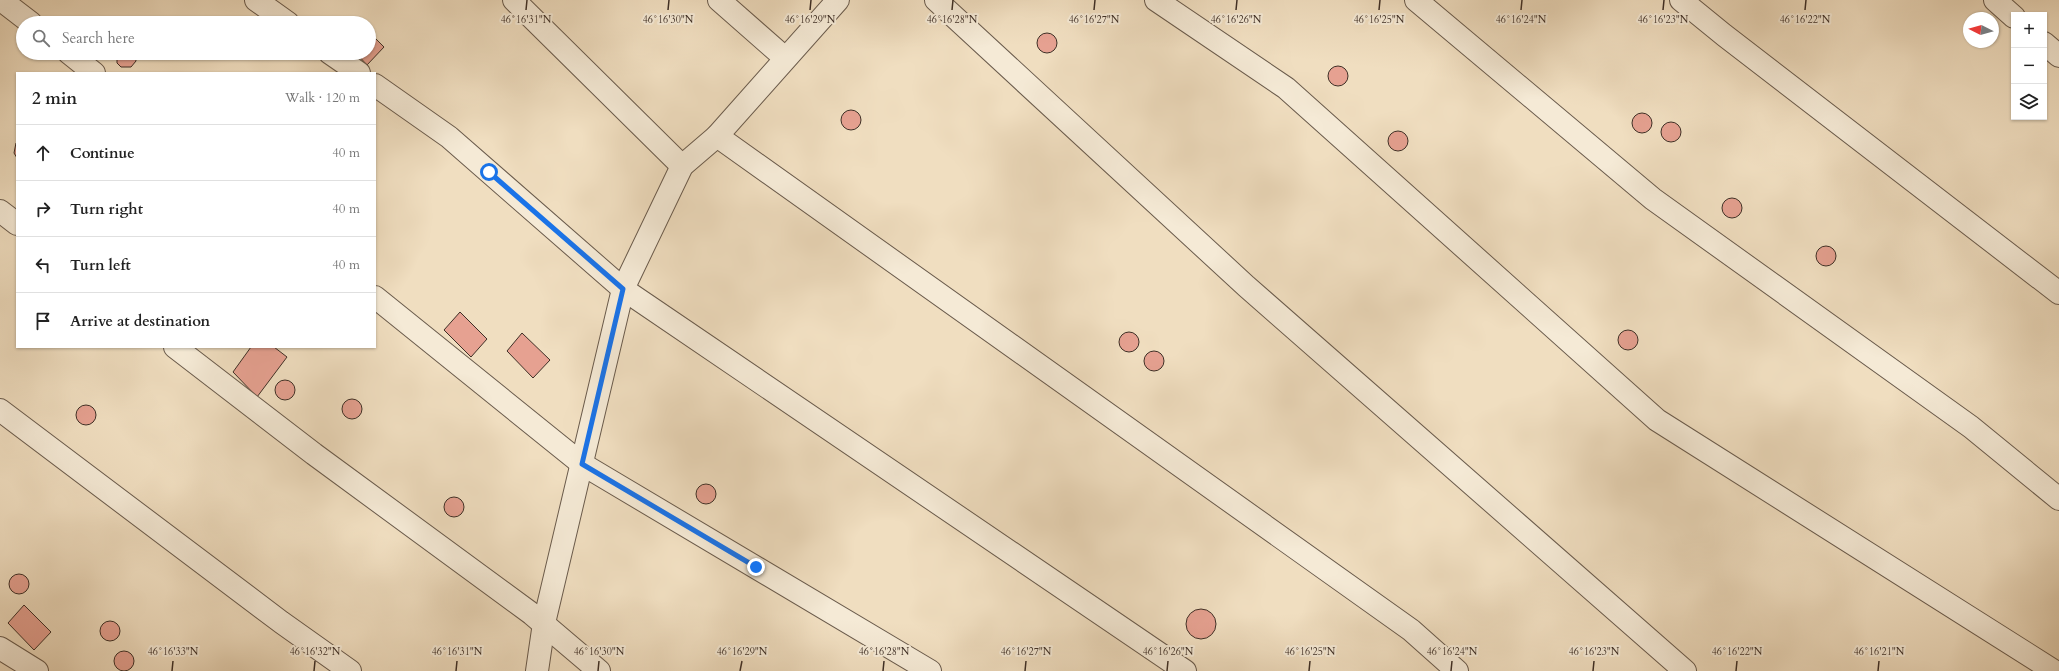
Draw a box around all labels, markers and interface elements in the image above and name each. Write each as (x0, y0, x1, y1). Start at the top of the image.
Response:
north arrow (1963, 12, 1999, 48)
map controls (2011, 12, 2047, 120)
button: + (2011, 12, 2047, 48)
text: 46°16'31"N (501, 13, 552, 27)
text: 46°16'30"N (643, 13, 694, 27)
text: 46°16'29"N (785, 13, 836, 27)
text: 46°16'28"N (927, 13, 978, 27)
text: 46°16'27"N (1069, 13, 1120, 27)
text: 46°16'26"N (1211, 13, 1262, 27)
text: 46°16'25"N (1354, 13, 1405, 27)
text: 46°16'24"N (1496, 13, 1547, 27)
text: 46°16'23"N (1638, 13, 1689, 27)
text: 46°16'22"N (1780, 13, 1831, 27)
search box (16, 16, 376, 60)
icon: search (30, 27, 52, 49)
text: Search here (62, 28, 135, 48)
button: − (2011, 48, 2047, 84)
button: layers (2011, 84, 2047, 120)
text: 2 min (32, 87, 77, 110)
text: Walk · 120 m (285, 89, 360, 107)
icon: ahead (32, 142, 54, 164)
text: Continue (70, 143, 135, 163)
text: 40 m (332, 144, 360, 162)
route start (480, 163, 498, 181)
icon: right (32, 198, 54, 220)
text: Turn right (70, 199, 143, 219)
text: 40 m (332, 200, 360, 218)
icon: left (32, 254, 54, 276)
text: Turn left (70, 255, 131, 275)
text: 40 m (332, 256, 360, 274)
icon: arrive (32, 310, 54, 332)
text: Arrive at destination (70, 311, 210, 331)
route end (747, 558, 765, 576)
text: 46°16'33"N (148, 645, 199, 659)
text: 46°16'32"N (290, 645, 341, 659)
text: 46°16'31"N (432, 645, 483, 659)
text: 46°16'30"N (574, 645, 625, 659)
text: 46°16'29"N (717, 645, 768, 659)
text: 46°16'28"N (859, 645, 910, 659)
text: 46°16'27"N (1001, 645, 1052, 659)
text: 46°16'26"N (1143, 645, 1194, 659)
text: 46°16'25"N (1285, 645, 1336, 659)
text: 46°16'24"N (1427, 645, 1478, 659)
text: 46°16'23"N (1569, 645, 1620, 659)
text: 46°16'22"N (1712, 645, 1763, 659)
text: 46°16'21"N (1854, 645, 1905, 659)

